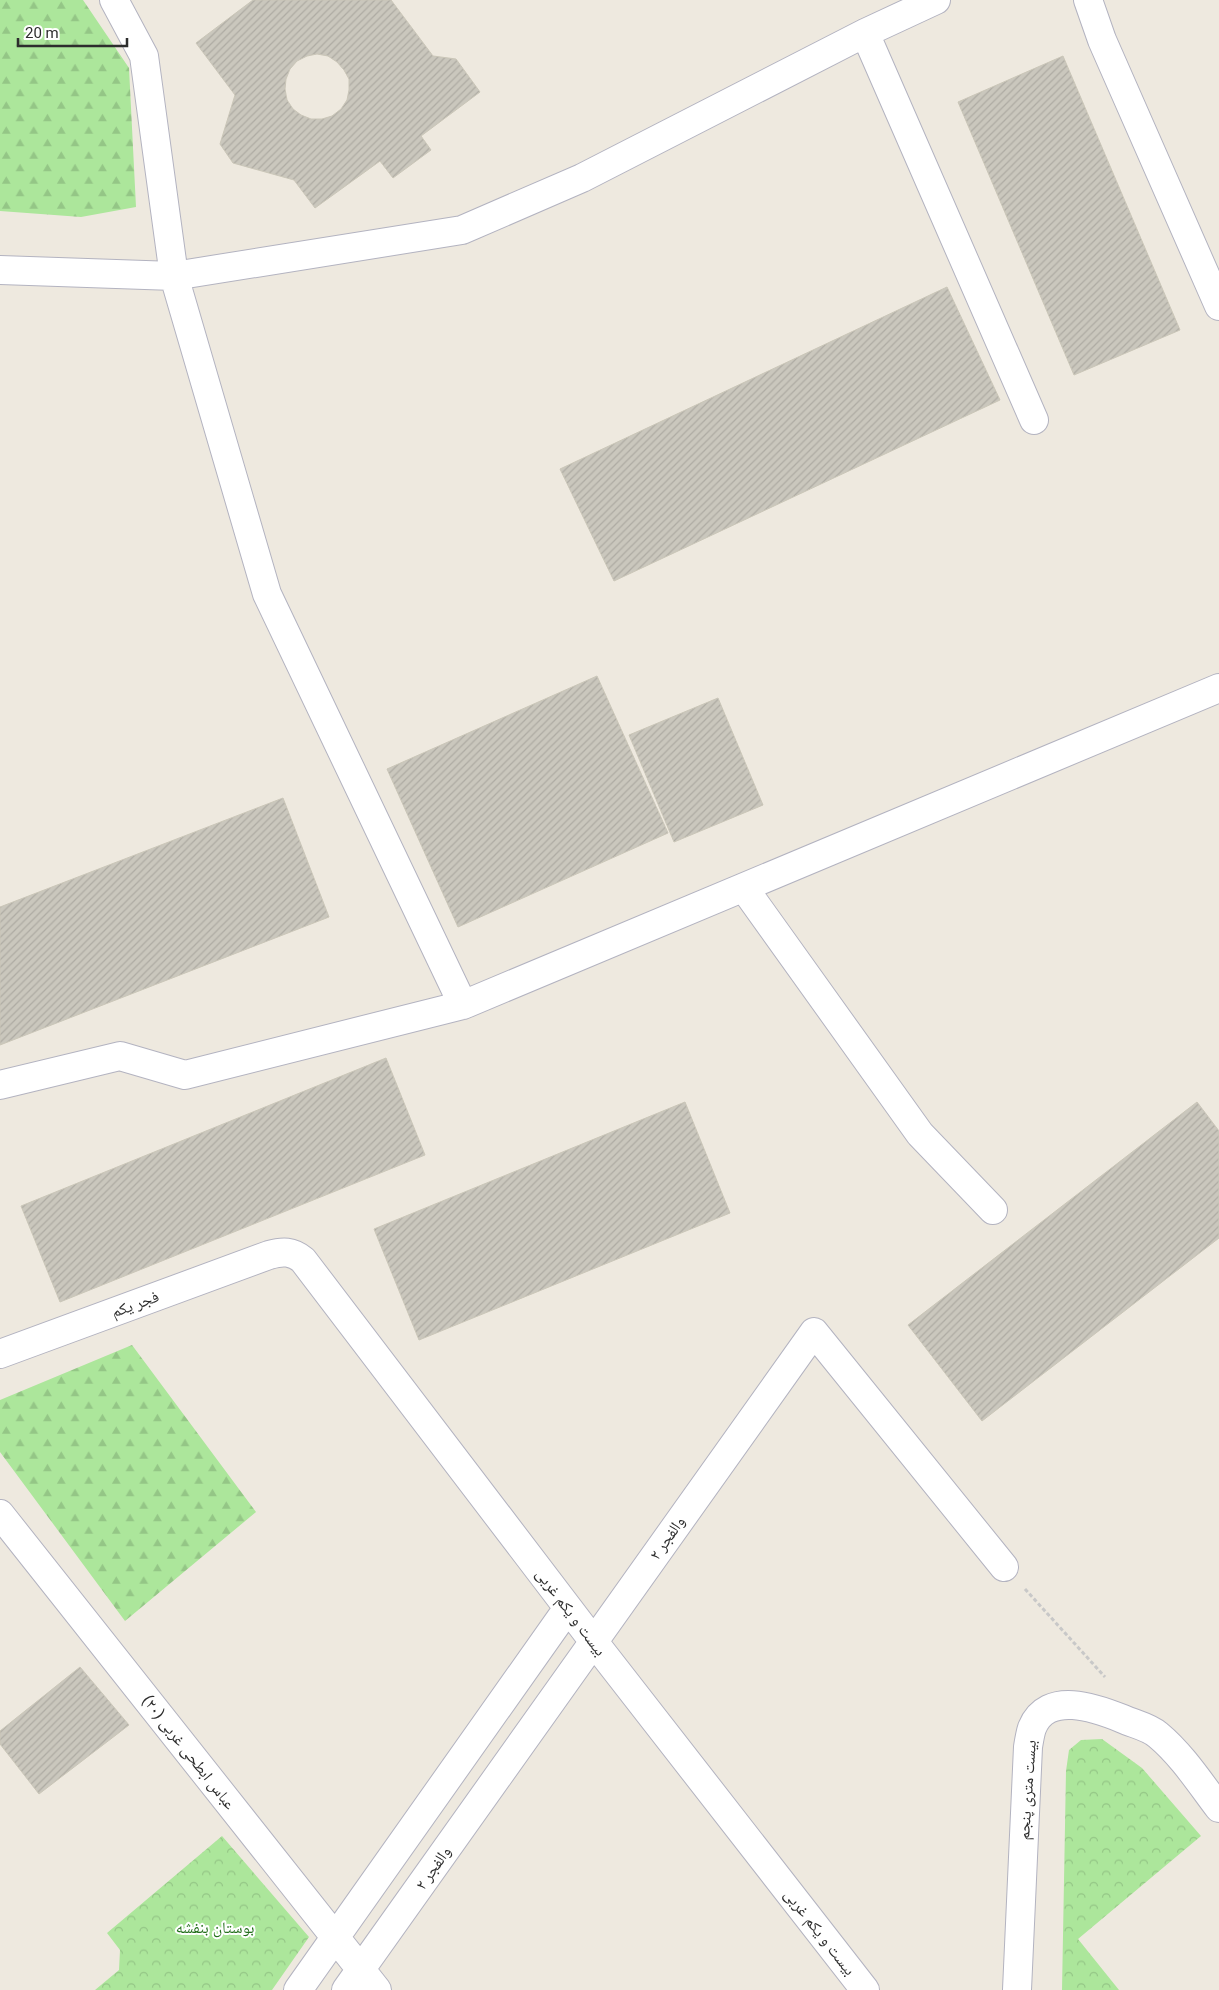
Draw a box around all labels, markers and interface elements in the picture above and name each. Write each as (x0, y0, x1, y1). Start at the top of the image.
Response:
scale bar (18, 15, 126, 47)
text: 20 m (25, 24, 59, 42)
street label: فجر یکم (109, 1287, 162, 1322)
street label: والفجر ۲ (645, 1512, 689, 1564)
street label: بیست و یکم غربی (531, 1565, 610, 1660)
street label: عباس ابطحی غربی (۲۰) (138, 1691, 240, 1814)
street label: بیست متری پنجم (1014, 1739, 1041, 1841)
street label: والفجر ۲ (411, 1842, 455, 1894)
street label: بیست و یکم غربی (780, 1885, 860, 1980)
park label: بوستان بنفشه (176, 1918, 254, 1938)

